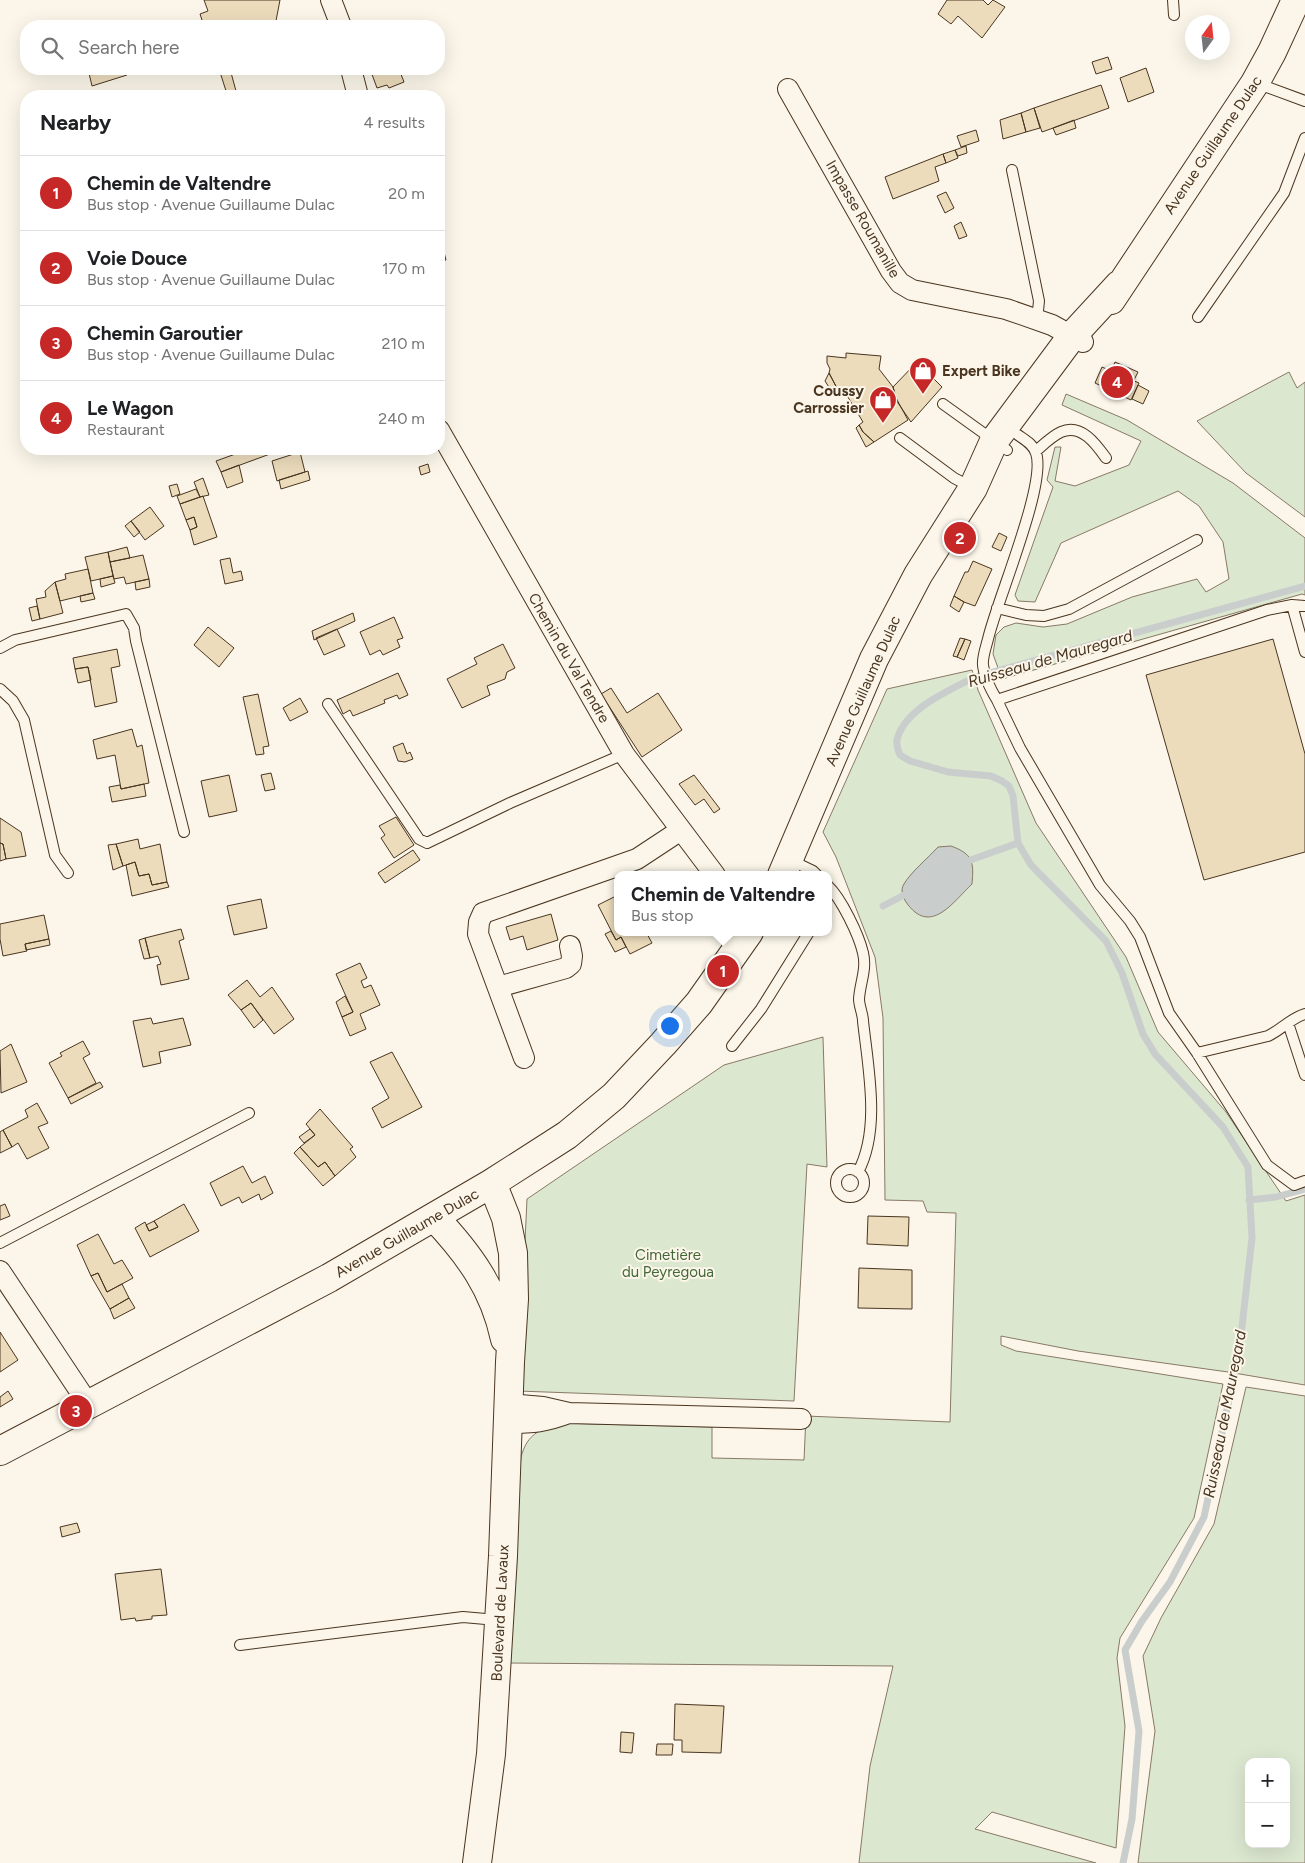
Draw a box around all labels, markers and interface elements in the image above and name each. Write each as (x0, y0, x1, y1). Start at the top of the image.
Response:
north arrow (1185, 15, 1230, 60)
search box (20, 20, 445, 75)
icon: search (38, 34, 66, 62)
text: Search here (78, 36, 180, 59)
street label: Avenue Guillaume Dulac (1160, 73, 1266, 217)
text: Nearby (40, 110, 111, 135)
text: 4 results (364, 113, 425, 132)
street label: Impasse Roumanille (822, 157, 904, 281)
text: Chemin de Valtendre (87, 172, 271, 195)
text: 1 (53, 184, 59, 203)
text: 20 m (388, 184, 425, 203)
text: Bus stop · Avenue Guillaume Dulac (87, 195, 335, 214)
text: Voie Douce (87, 247, 187, 270)
text: 2 (51, 259, 61, 278)
text: 170 m (382, 259, 425, 278)
text: Bus stop · Avenue Guillaume Dulac (87, 270, 335, 289)
text: Chemin Garoutier (87, 322, 243, 345)
text: 3 (52, 334, 60, 353)
text: 210 m (382, 334, 425, 353)
text: Bus stop · Avenue Guillaume Dulac (87, 345, 335, 364)
shop icon: Expert Bike (908, 356, 938, 395)
place label: Expert Bike (942, 362, 1021, 380)
pin: 4 (1101, 363, 1133, 401)
place label: Coussy Carrossier (793, 382, 864, 417)
shop icon: Coussy Carrossier (868, 385, 898, 424)
text: Le Wagon (87, 397, 174, 420)
text: 4 (51, 409, 61, 428)
text: 240 m (378, 409, 425, 428)
text: Restaurant (87, 420, 165, 439)
pin: 2 (944, 519, 976, 557)
street label: Chemin du Val Tendre (524, 590, 614, 726)
street label: Avenue Guillaume Dulac (822, 613, 904, 769)
water label: Ruisseau de Mauregard (966, 626, 1135, 691)
popup (614, 871, 832, 936)
text: Chemin de Valtendre (631, 883, 815, 906)
text: Bus stop (631, 906, 693, 925)
pin: 1 (707, 952, 739, 990)
your location (657, 1013, 683, 1039)
street label: Avenue Guillaume Dulac (332, 1185, 482, 1281)
park label: Cimetière du Peyregoua (622, 1246, 714, 1281)
water label: Ruisseau de Mauregard (1199, 1328, 1250, 1500)
pin: 3 (60, 1392, 92, 1430)
street label: Boulevard de Lavaux (487, 1544, 513, 1682)
map controls (1245, 1758, 1290, 1848)
button: + (1245, 1758, 1290, 1803)
button: − (1245, 1803, 1290, 1848)

